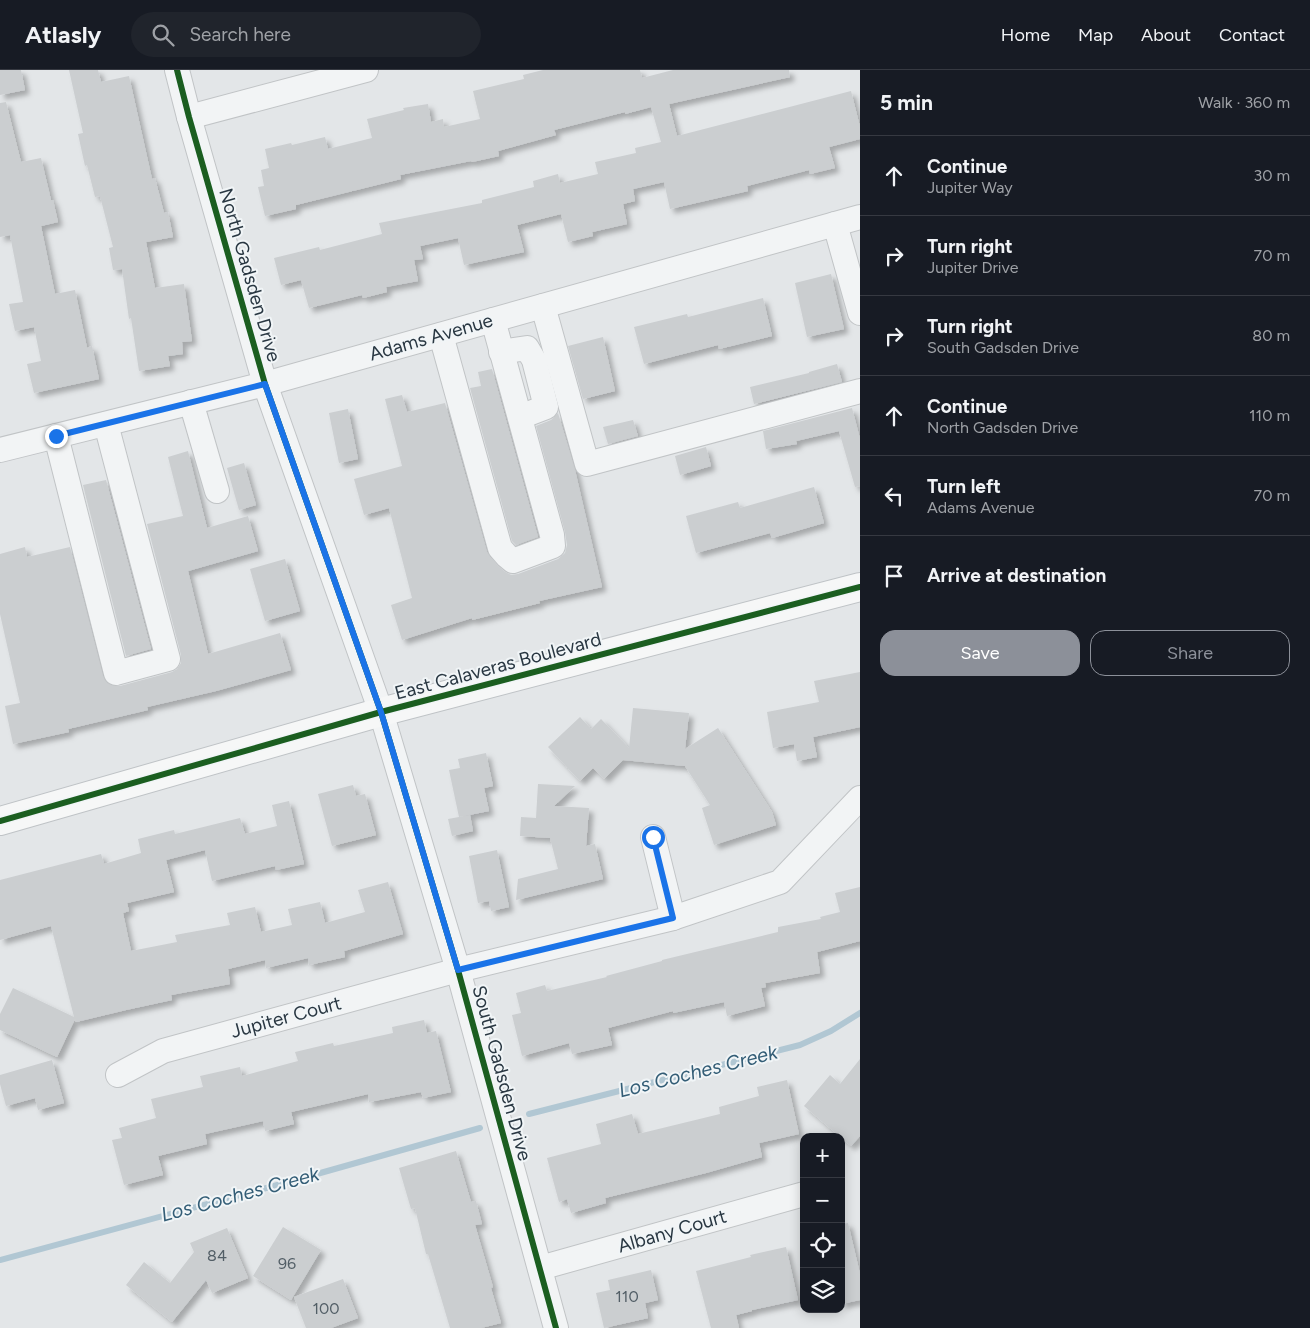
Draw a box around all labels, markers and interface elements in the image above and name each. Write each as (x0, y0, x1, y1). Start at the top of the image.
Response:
search box (131, 12, 481, 57)
text: Atlasly (25, 20, 101, 49)
icon: search (149, 21, 177, 49)
text: Search here (189, 23, 291, 46)
text: Home (1001, 24, 1050, 46)
text: Map (1078, 24, 1113, 46)
text: About (1141, 24, 1191, 46)
text: Contact (1219, 24, 1285, 46)
text: 5 min (880, 90, 933, 115)
text: Walk · 360 m (1198, 93, 1290, 112)
text: Continue (927, 155, 1007, 178)
icon: ahead (880, 162, 908, 190)
text: 30 m (1253, 166, 1290, 185)
text: Jupiter Way (927, 178, 1013, 197)
street label: North Gadsden Drive (214, 186, 286, 364)
text: Turn right (927, 235, 1013, 258)
icon: right (880, 242, 908, 270)
text: 70 m (1254, 246, 1290, 265)
text: Jupiter Drive (927, 258, 1018, 277)
street label: Adams Avenue (367, 308, 495, 366)
text: Turn right (927, 315, 1013, 338)
icon: right (880, 322, 908, 350)
text: 80 m (1252, 326, 1290, 345)
text: South Gadsden Drive (927, 338, 1079, 357)
text: Continue (927, 395, 1007, 418)
icon: ahead (880, 402, 908, 430)
text: 110 m (1249, 406, 1290, 425)
text: North Gadsden Drive (927, 418, 1078, 437)
route end (45, 425, 68, 448)
text: Turn left (927, 475, 1001, 498)
icon: left (880, 482, 908, 510)
text: 70 m (1254, 486, 1290, 505)
text: Adams Avenue (927, 498, 1034, 517)
icon: arrive (880, 562, 908, 590)
text: Arrive at destination (927, 564, 1106, 587)
street label: East Calaveras Boulevard (392, 627, 604, 705)
button: Save (880, 630, 1080, 676)
button: Share (1090, 630, 1290, 676)
route start (642, 826, 665, 849)
street label: South Gadsden Drive (468, 983, 536, 1163)
street label: Jupiter Court (228, 991, 344, 1043)
water label: Los Coches Creek (616, 1039, 781, 1102)
map controls (800, 1133, 845, 1313)
button: + (800, 1133, 845, 1178)
water label: Los Coches Creek (158, 1161, 323, 1227)
button: − (800, 1178, 845, 1223)
street label: Albany Court (615, 1205, 729, 1257)
button: locate (800, 1223, 845, 1268)
house number: 84 (207, 1246, 227, 1265)
house number: 96 (278, 1254, 296, 1273)
button: layers (800, 1268, 845, 1313)
house number: 110 (615, 1287, 639, 1306)
house number: 100 (312, 1299, 340, 1318)

